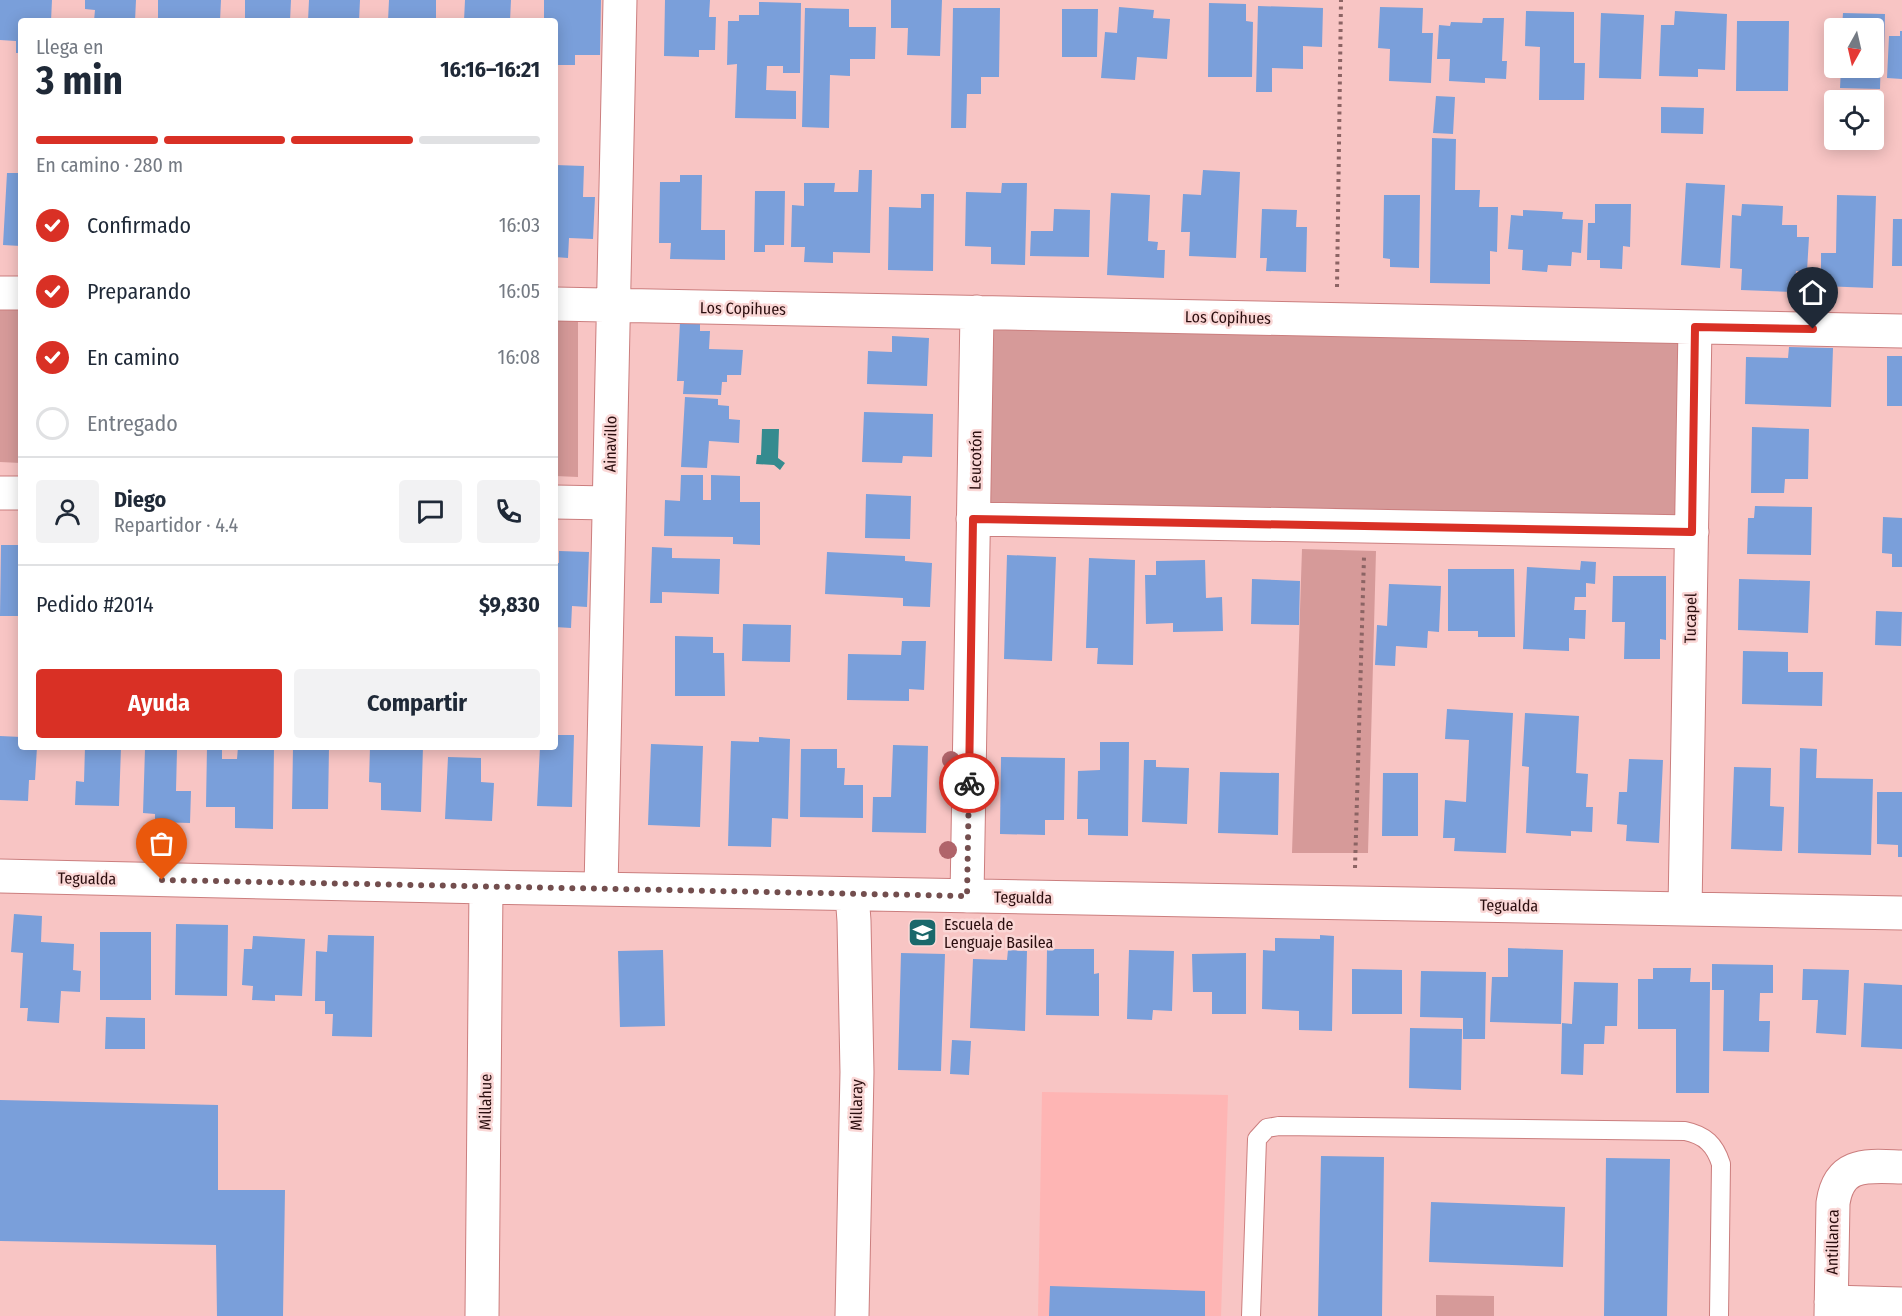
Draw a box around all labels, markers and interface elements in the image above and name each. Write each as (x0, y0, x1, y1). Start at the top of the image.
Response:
north arrow (1824, 18, 1884, 78)
map controls (1824, 18, 1884, 150)
text: Llega en (36, 35, 104, 59)
text: 16:16–16:21 (440, 56, 540, 83)
text: 3 min (36, 58, 123, 104)
button: locate (1824, 90, 1884, 150)
text: En camino · 280 m (36, 153, 183, 177)
icon: check (36, 209, 69, 242)
text: Confirmado (87, 212, 191, 239)
text: 16:03 (499, 213, 540, 237)
pin (1787, 267, 1838, 329)
icon: check (36, 275, 69, 308)
icon: home (1796, 276, 1829, 309)
text: Preparando (87, 278, 191, 305)
text: 16:05 (498, 279, 540, 303)
street label: Los Copihues (700, 298, 786, 319)
street label: Los Copihues (1185, 307, 1271, 328)
icon: check (36, 341, 69, 374)
text: En camino (87, 344, 179, 371)
text: 16:08 (498, 345, 540, 369)
text: Entregado (87, 410, 178, 437)
street label: Ainavillo (601, 416, 620, 472)
street label: Leucotón (965, 430, 986, 490)
button: person (36, 480, 99, 543)
button: chat (399, 480, 462, 543)
button: phone (477, 480, 540, 543)
text: Diego (114, 486, 166, 513)
text: Repartidor · 4.4 (114, 513, 238, 537)
text: Pedido #2014 (36, 591, 154, 618)
text: $9,830 (479, 591, 540, 618)
street label: Tucapel (1681, 593, 1700, 643)
button: Ayuda (36, 669, 282, 738)
button: Compartir (294, 669, 540, 738)
courier (939, 753, 999, 813)
icon: bike (953, 767, 986, 800)
pin (136, 818, 187, 880)
icon: bag (145, 827, 178, 860)
street label: Tegualda (58, 868, 117, 889)
street label: Tegualda (994, 887, 1053, 908)
street label: Tegualda (1480, 895, 1539, 916)
place label: Escuela de Lenguaje Basilea (944, 915, 1053, 952)
school or university icon: Escuela de Lenguaje Basilea (907, 917, 939, 949)
street label: Millahue (476, 1074, 495, 1130)
street label: Millaray (847, 1078, 866, 1131)
street label: Antillanca (1822, 1209, 1843, 1275)

